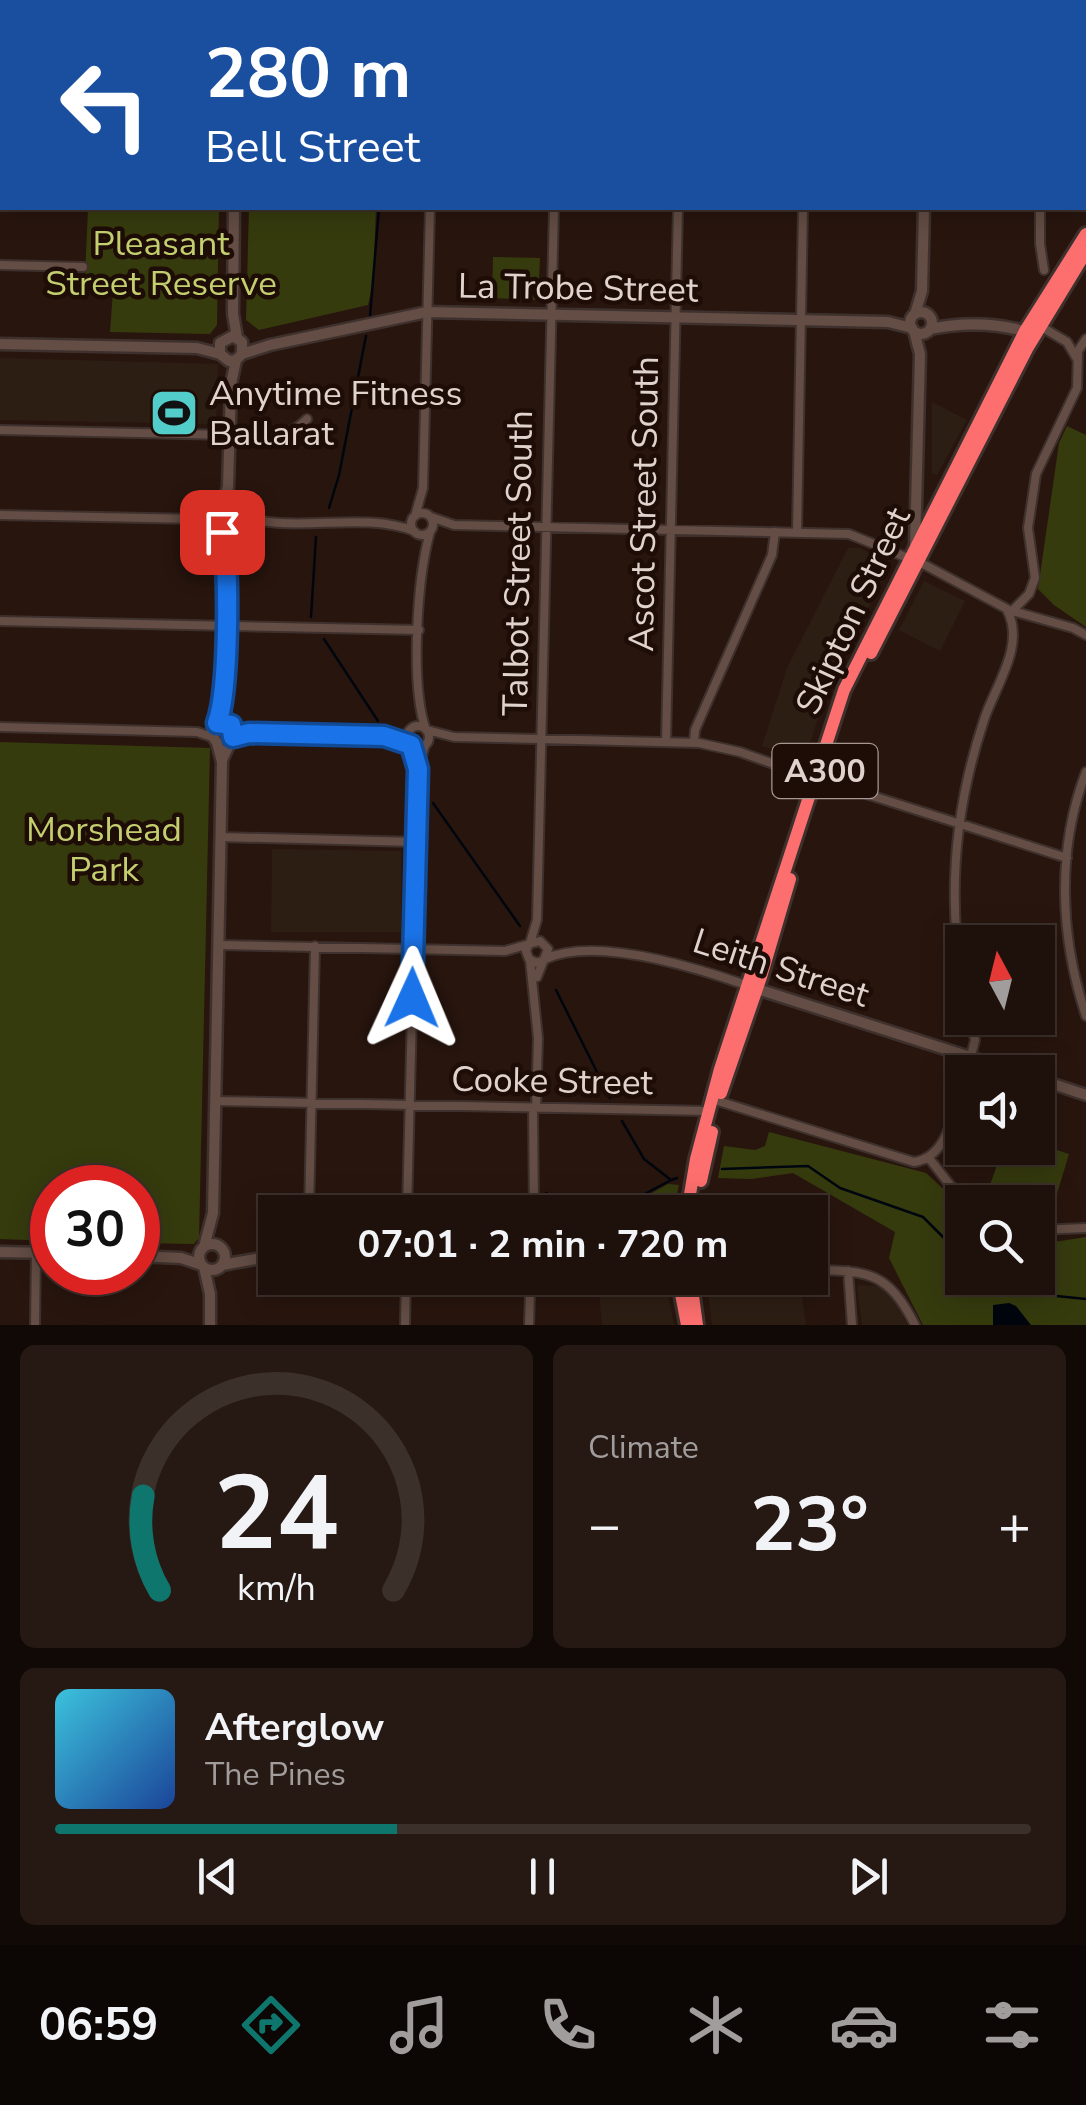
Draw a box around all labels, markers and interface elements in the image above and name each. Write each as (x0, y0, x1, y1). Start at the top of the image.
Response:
text: 280 m (205, 26, 411, 122)
icon: left (40, 40, 170, 170)
text: Bell Street (205, 117, 420, 178)
park label: Pleasant Street Reserve (45, 220, 277, 307)
street label: La Trobe Street (457, 262, 699, 314)
street label: Ascot Street South (618, 356, 670, 652)
place label: Anytime Fitness Ballarat (209, 370, 462, 457)
sports icon: Anytime Fitness Ballarat (148, 387, 200, 439)
street label: Talbot Street South (492, 410, 544, 716)
pin (180, 490, 265, 575)
street label: Skipton Street (785, 499, 922, 722)
icon: arrive (195, 505, 250, 560)
road number: A300 (772, 744, 878, 798)
park label: Morshead Park (26, 806, 182, 893)
street label: Leith Street (687, 917, 876, 1019)
north arrow (945, 925, 1055, 1035)
map controls (945, 925, 1055, 1295)
position arrow (360, 946, 464, 1050)
button: sound (945, 1055, 1055, 1165)
street label: Cooke Street (451, 1056, 654, 1106)
speed limit sign: 30 (30, 1165, 160, 1295)
button: search (945, 1185, 1055, 1295)
text: 07:01 · 2 min · 720 m (358, 1219, 728, 1270)
text: Climate (588, 1426, 699, 1469)
text: 24 (214, 1443, 339, 1585)
text: 23° (750, 1474, 869, 1576)
text: − (588, 1488, 621, 1563)
text: + (998, 1488, 1031, 1563)
text: km/h (237, 1564, 316, 1613)
text: Afterglow (205, 1702, 384, 1753)
text: The Pines (205, 1753, 346, 1796)
icon: previous (190, 1849, 245, 1904)
icon: pause (515, 1849, 570, 1904)
icon: next (841, 1849, 896, 1904)
icon: directions (236, 1990, 306, 2060)
icon: music (384, 1990, 454, 2060)
icon: phone (533, 1990, 603, 2060)
icon: climate (681, 1990, 751, 2060)
icon: car (829, 1990, 899, 2060)
icon: filters (977, 1990, 1047, 2060)
text: 06:59 (39, 1995, 158, 2056)

